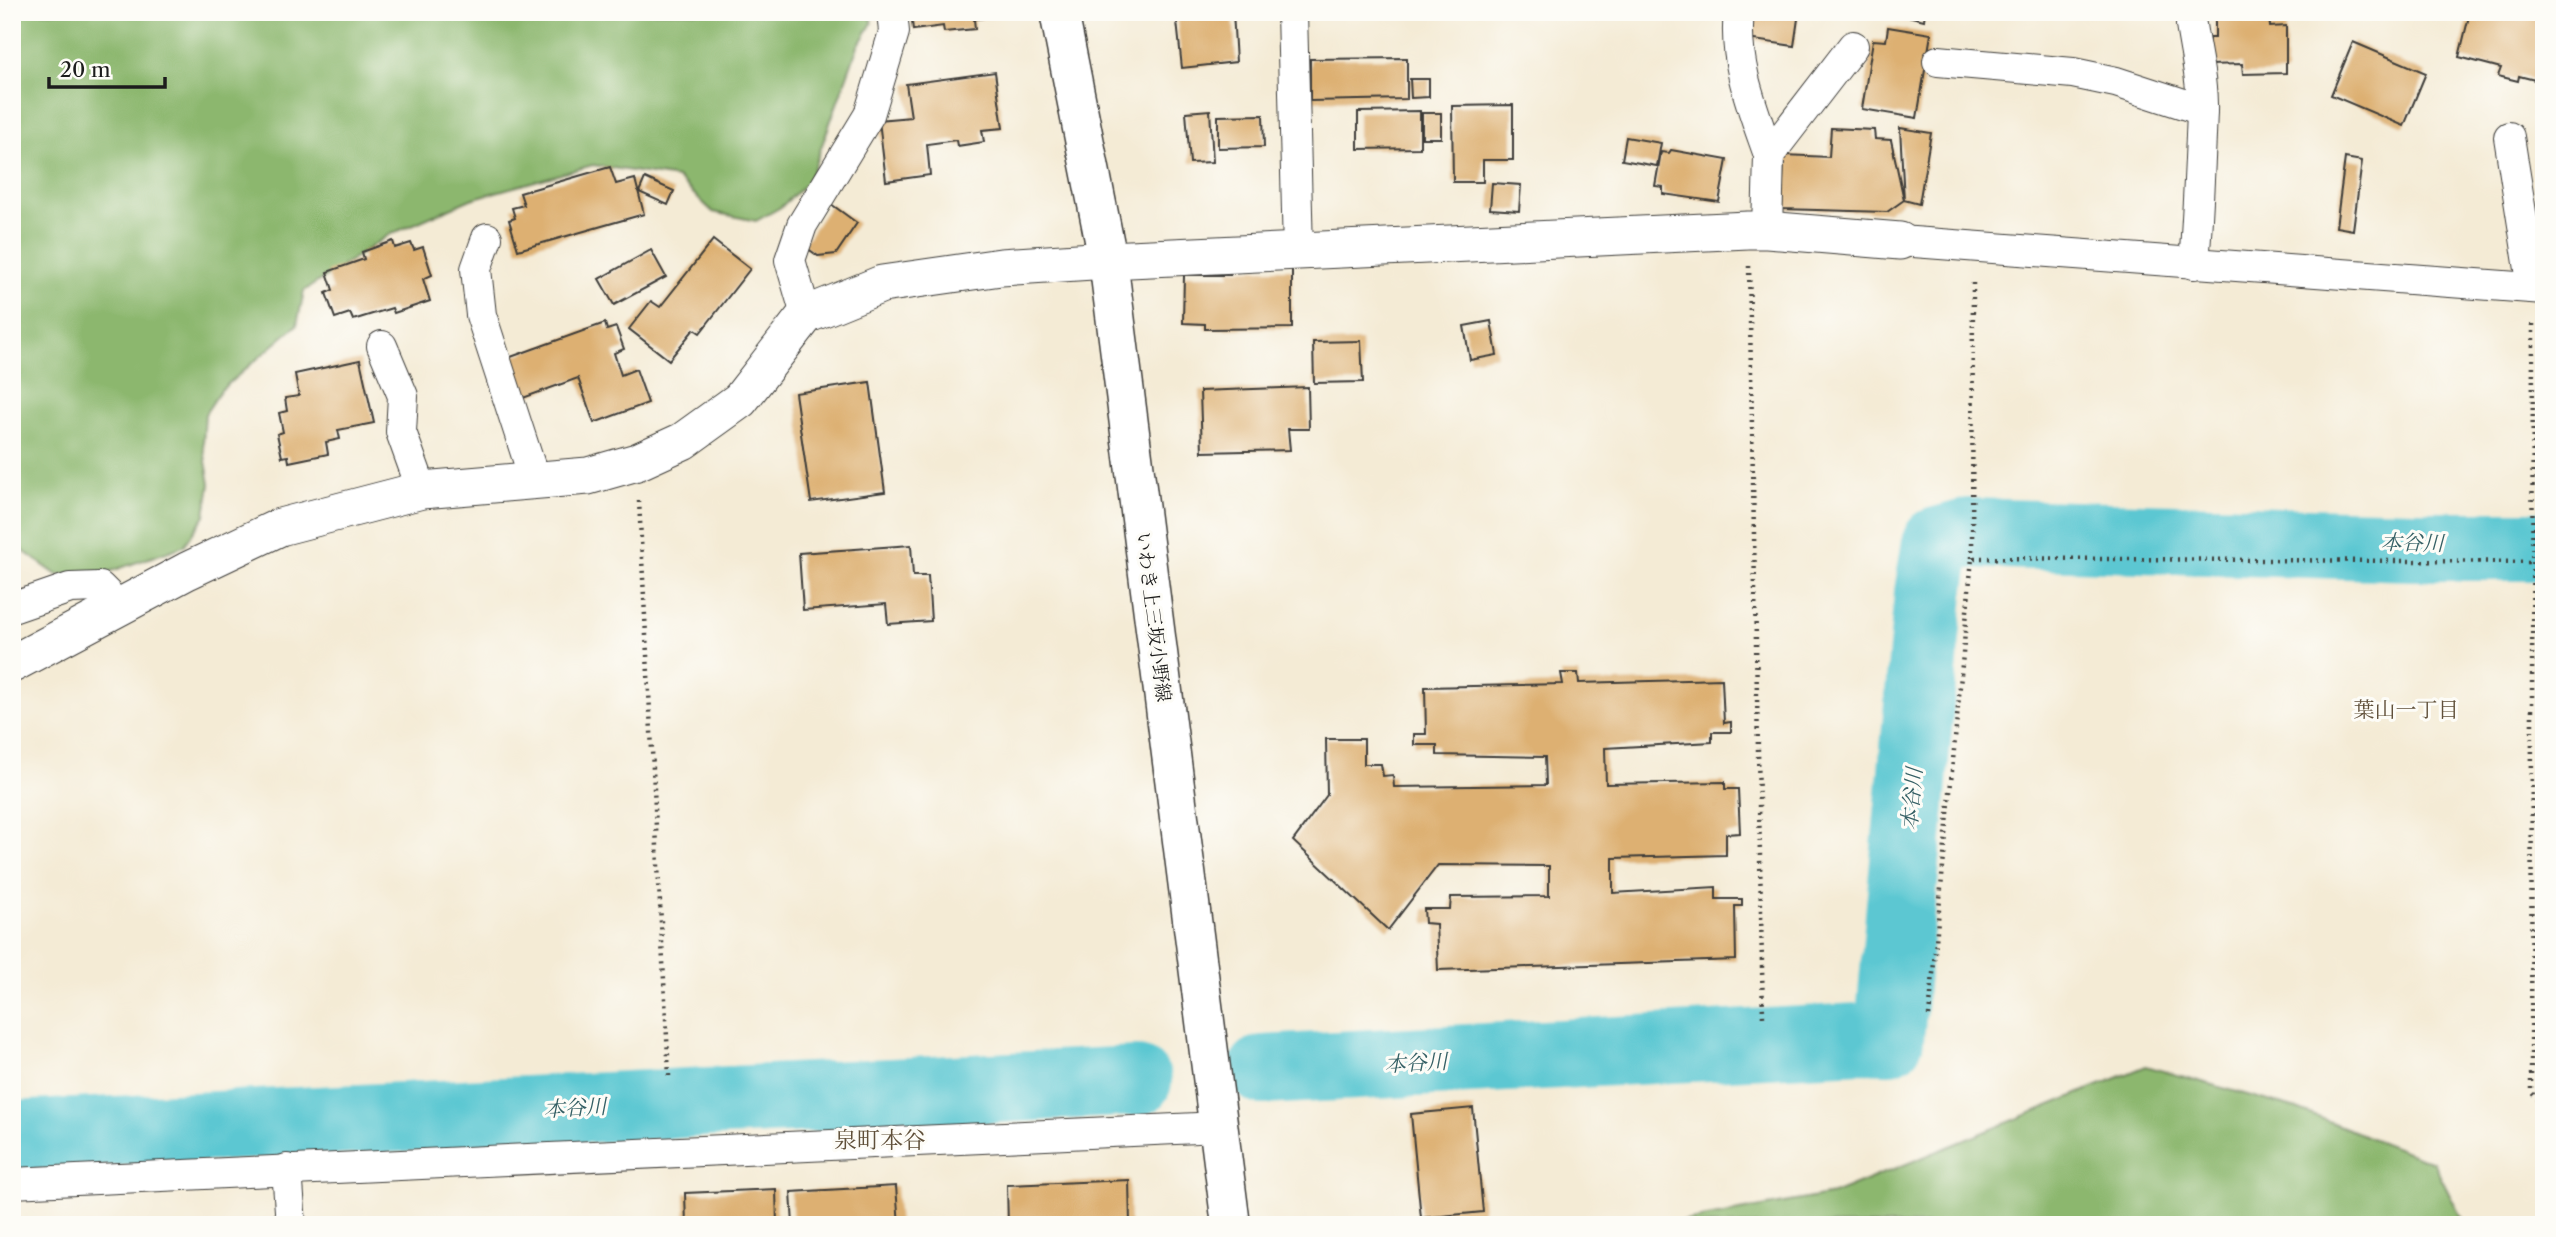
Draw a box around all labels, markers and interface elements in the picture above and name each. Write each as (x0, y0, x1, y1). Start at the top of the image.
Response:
scale bar (49, 46, 164, 90)
text: 20 m (60, 57, 111, 82)
water label: 本谷川 (2380, 529, 2446, 556)
street label: いわき上三坂小野線 (1132, 531, 1175, 703)
district label: 葉山一丁目 (2354, 697, 2459, 722)
water label: 本谷川 (1896, 764, 1927, 831)
water label: 本谷川 (1384, 1048, 1450, 1077)
water label: 本谷川 (543, 1093, 609, 1122)
district label: 泉町本谷 (834, 1126, 926, 1154)

